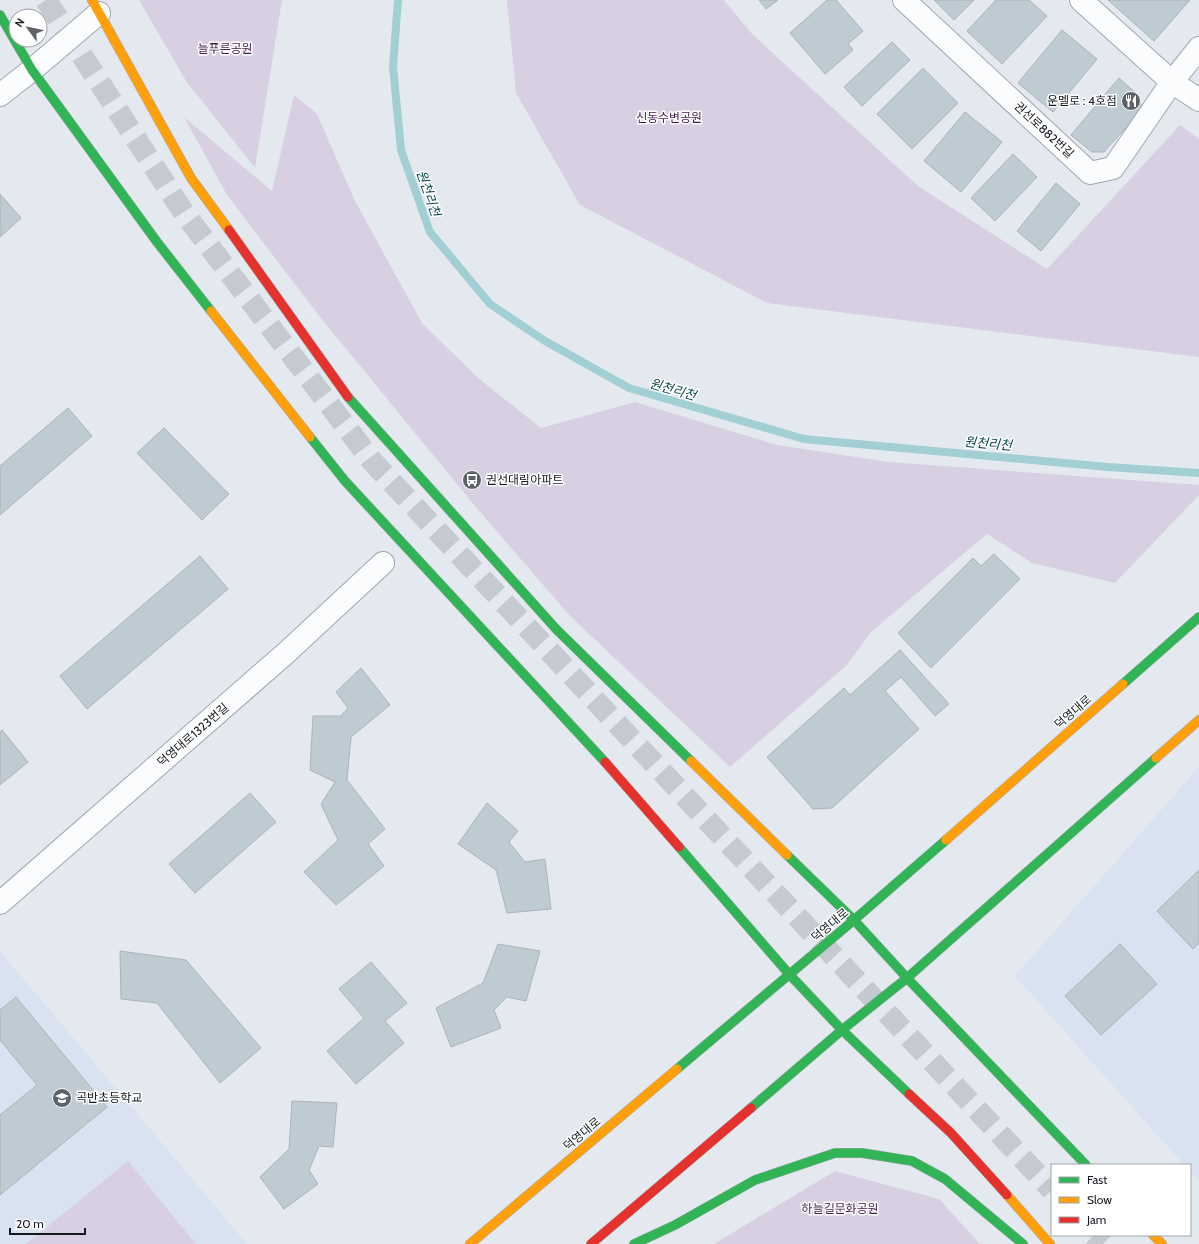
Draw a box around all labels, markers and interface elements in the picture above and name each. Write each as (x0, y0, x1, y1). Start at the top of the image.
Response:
north arrow (8, 8, 48, 48)
text: N (12, 15, 28, 30)
park label: 늘푸른공원 (197, 41, 253, 56)
restaurant icon: 운멜로 : 4호점 (1120, 90, 1142, 112)
place label: 운멜로 : 4호점 (1047, 93, 1117, 108)
street label: 권선로882번길 (1011, 98, 1077, 161)
park label: 신동수변공원 (636, 110, 702, 125)
water label: 원천리천 (414, 168, 445, 219)
water label: 원천리천 (648, 375, 699, 404)
water label: 원천리천 (963, 433, 1014, 453)
bus stop icon: 권선대림아파트 (461, 469, 483, 491)
place label: 권선대림아파트 (486, 472, 563, 487)
street label: 덕영대로 (1051, 691, 1094, 732)
street label: 덕영대로1323번길 (154, 700, 231, 770)
street label: 덕영대로 (808, 905, 851, 945)
school or university icon: 곡반초등학교 (51, 1087, 73, 1109)
place label: 곡반초등학교 (76, 1090, 142, 1105)
street label: 덕영대로 (560, 1114, 603, 1154)
legend (1051, 1164, 1191, 1236)
text: Fast (1087, 1172, 1107, 1187)
text: Slow (1087, 1192, 1112, 1207)
park label: 하늘길문화공원 (801, 1201, 879, 1216)
scale bar (10, 1210, 85, 1236)
text: Jam (1086, 1212, 1106, 1227)
text: 20 m (16, 1216, 44, 1231)

